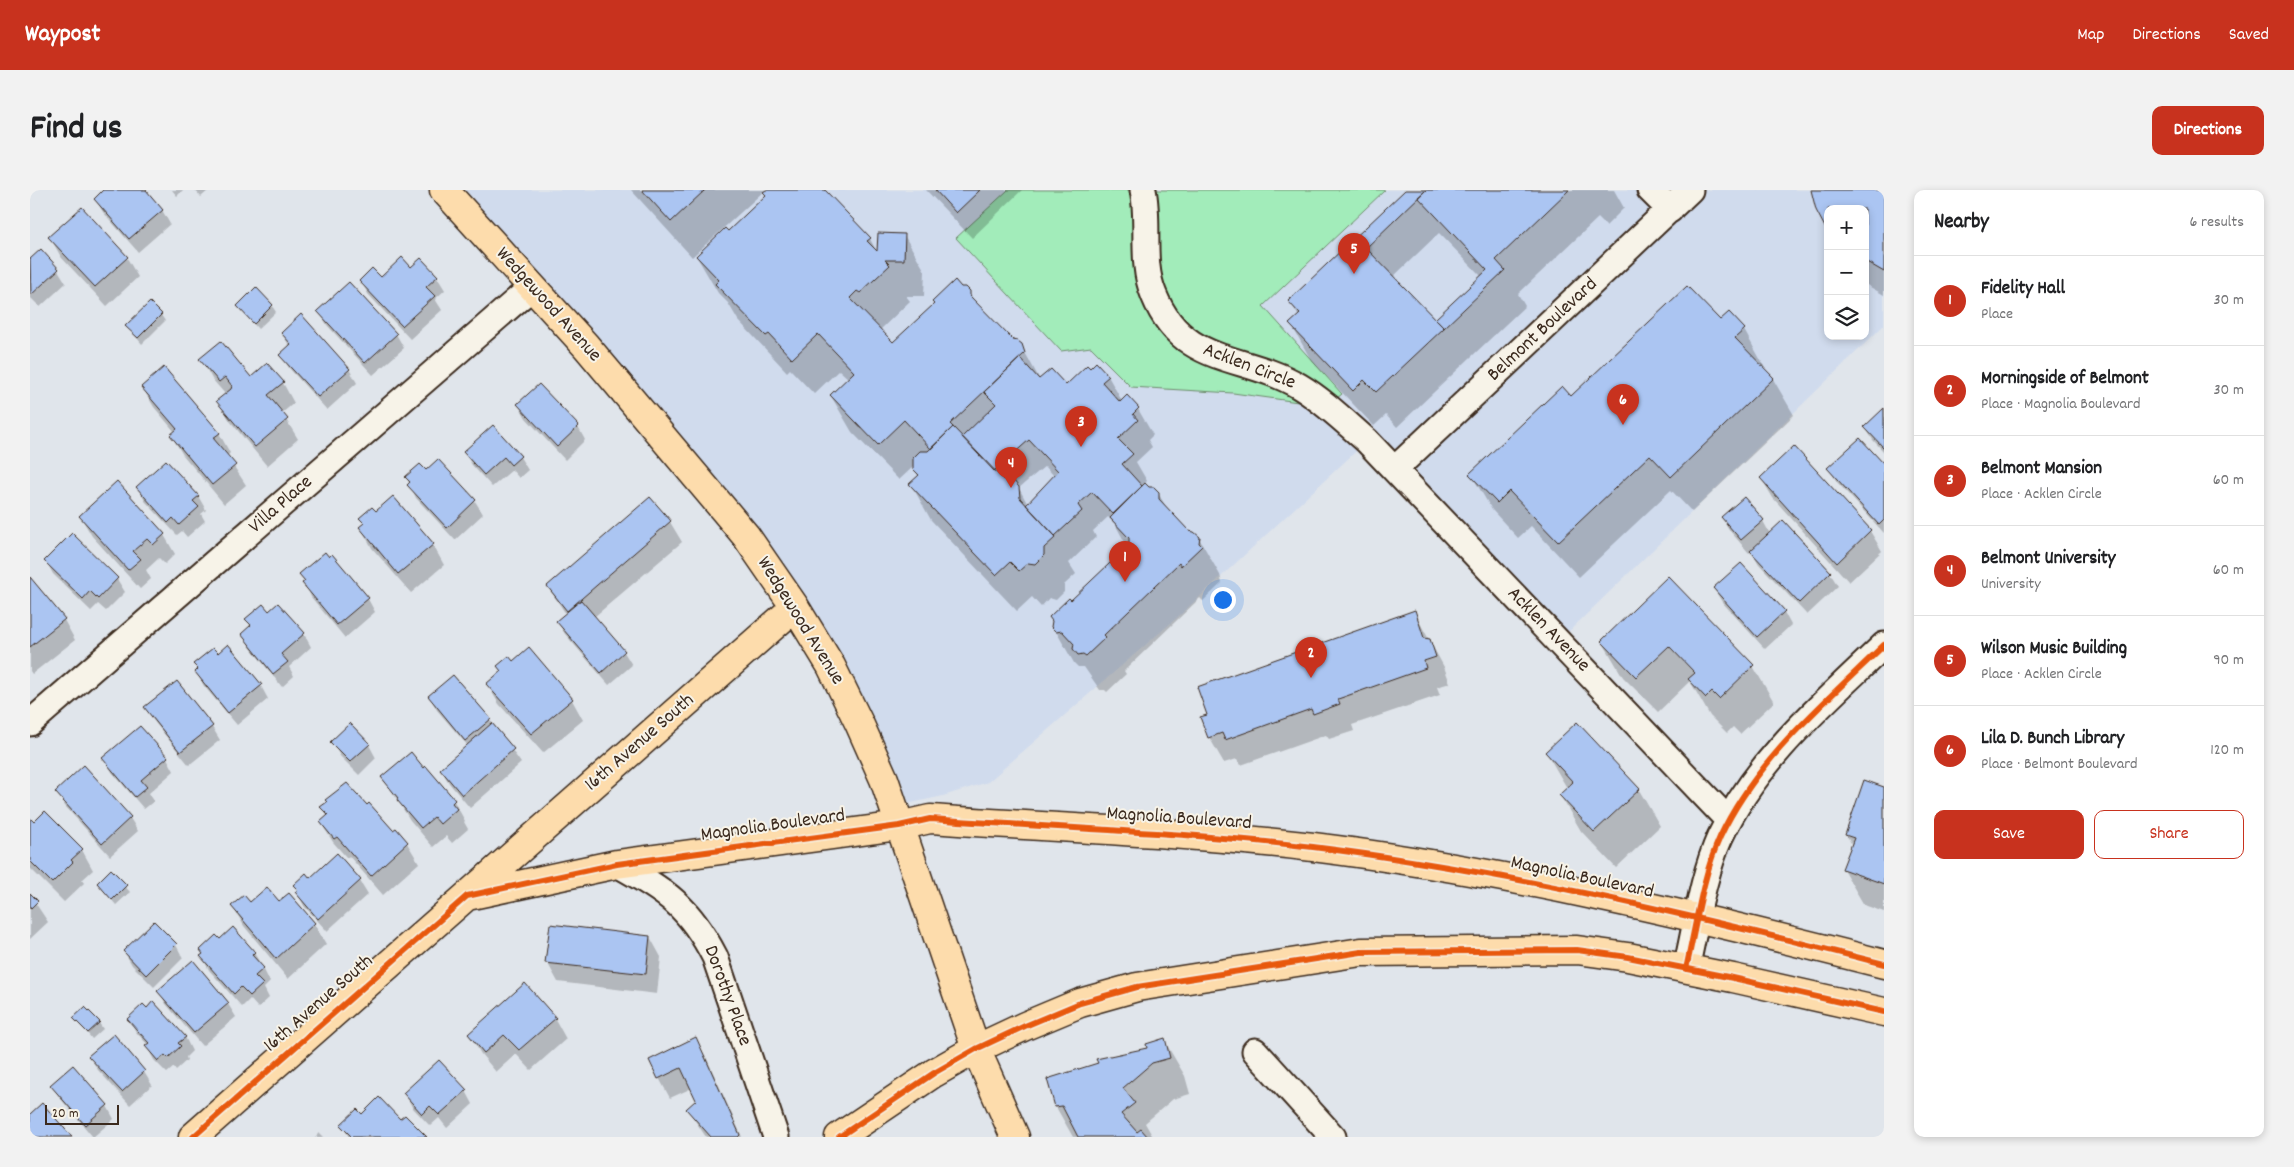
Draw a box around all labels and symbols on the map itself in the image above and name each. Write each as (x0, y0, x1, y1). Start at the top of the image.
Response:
pin: 5 (1338, 233, 1370, 274)
street label: Wedgewood Avenue (489, 241, 608, 369)
street label: Belmont Boulevard (1482, 271, 1604, 389)
street label: Acklen Circle (1199, 337, 1300, 398)
pin: 6 (1607, 384, 1639, 425)
pin: 3 (1065, 406, 1097, 447)
pin: 4 (995, 447, 1027, 488)
street label: Villa Place (243, 469, 319, 541)
pin: 1 (1109, 541, 1141, 582)
street label: Wedgewood Avenue (749, 551, 851, 691)
street label: Acklen Avenue (1500, 581, 1596, 679)
your location (1210, 587, 1236, 613)
pin: 2 (1295, 637, 1327, 678)
street label: 16th Avenue South (579, 687, 701, 799)
street label: Magnolia Boulevard (1105, 800, 1253, 838)
street label: Magnolia Boulevard (699, 802, 847, 850)
street label: Magnolia Boulevard (1508, 849, 1656, 907)
street label: Dorothy Place (696, 942, 758, 1050)
street label: 16th Avenue South (258, 948, 380, 1060)
scale bar (45, 1102, 119, 1125)

